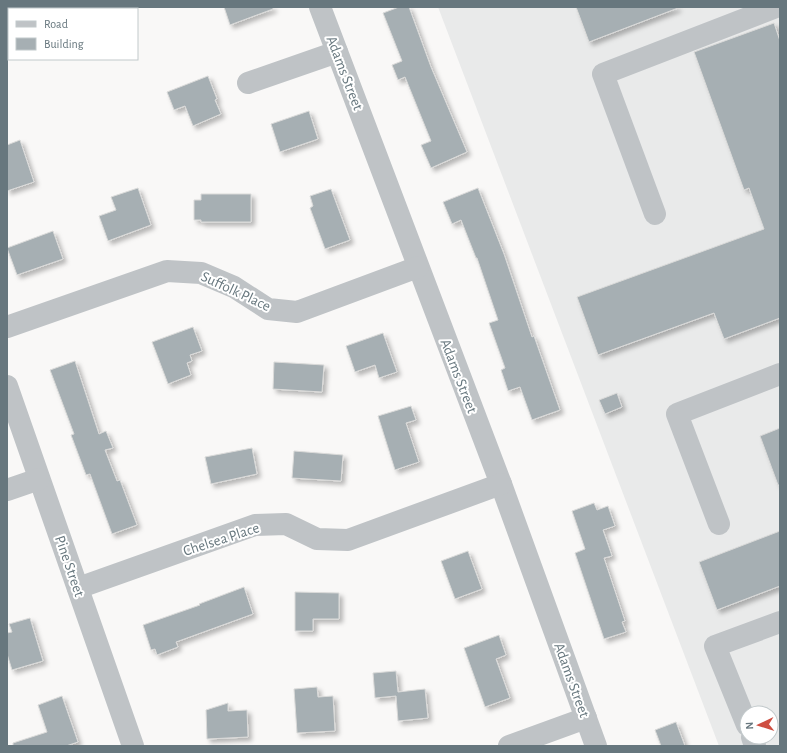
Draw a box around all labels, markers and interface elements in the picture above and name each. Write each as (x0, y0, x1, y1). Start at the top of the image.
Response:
legend (8, 8, 138, 60)
text: Road (44, 18, 68, 30)
street label: Adams Street (324, 34, 366, 113)
text: Building (44, 38, 84, 50)
street label: Suffolk Place (199, 269, 273, 314)
street label: Adams Street (438, 337, 480, 416)
street label: Chelsea Place (181, 520, 261, 559)
street label: Pine Street (52, 534, 87, 599)
street label: Adams Street (551, 641, 592, 720)
north arrow (739, 705, 779, 745)
text: N (744, 721, 755, 730)

